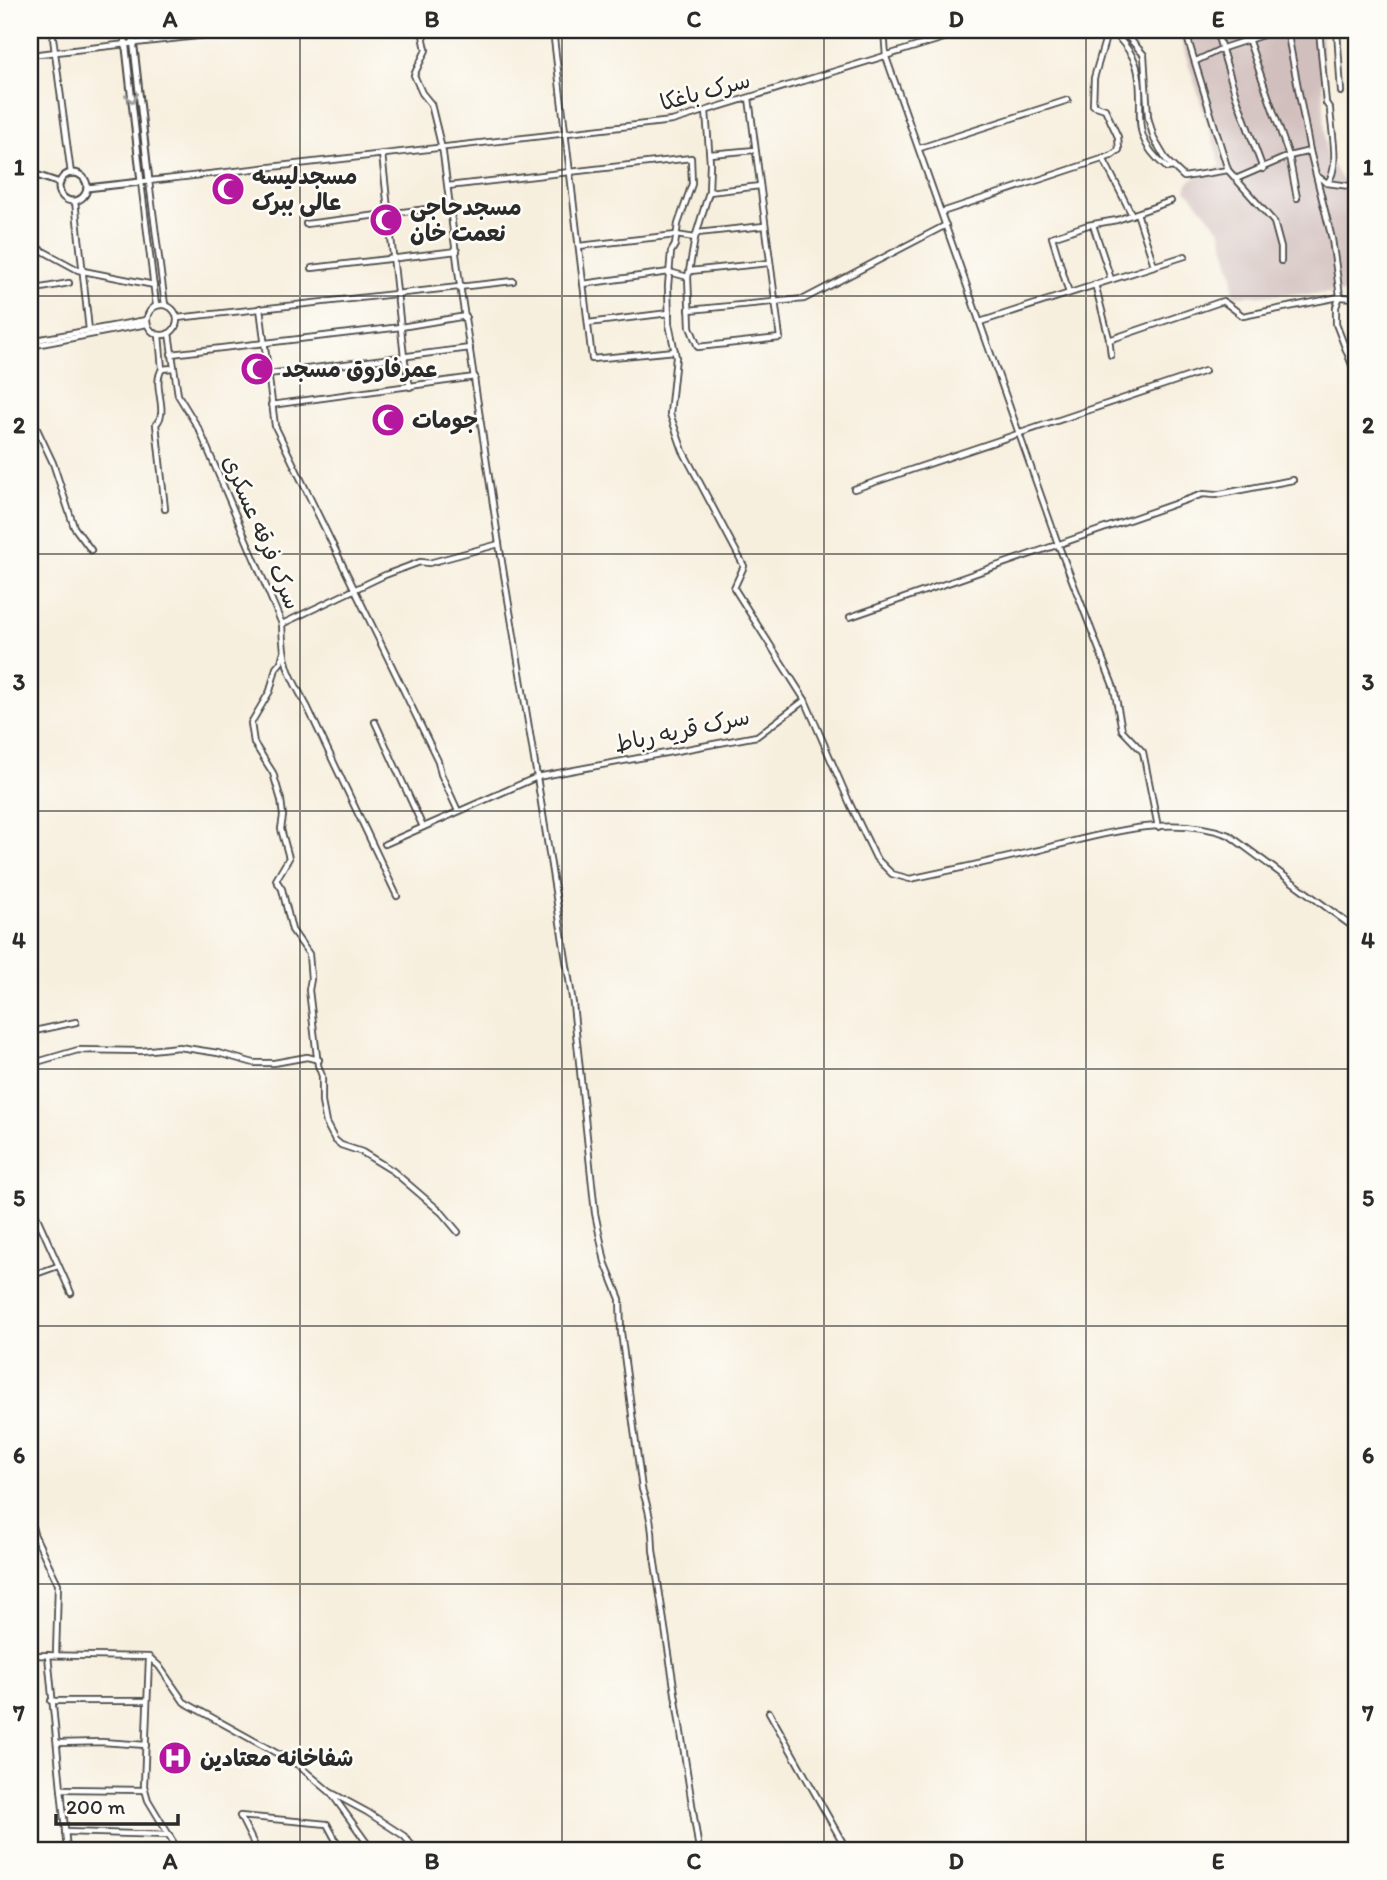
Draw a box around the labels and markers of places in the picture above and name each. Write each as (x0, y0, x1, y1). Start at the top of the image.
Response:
place label: مسجدلیسه عالی ببرک (252, 162, 357, 217)
mosque icon: مسجدلیسه عالی ببرک (209, 170, 247, 208)
place label: مسجدحاجی نعمت خان (410, 193, 522, 247)
mosque icon: مسجدحاجی نعمت خان (367, 201, 405, 239)
mosque icon: عمرفاروق مسجد (238, 350, 276, 388)
place label: عمرفاروق مسجد (282, 355, 437, 384)
mosque icon: جومات (369, 401, 407, 439)
place label: جومات (412, 406, 478, 435)
hospital icon: شفاخانه معتادین (156, 1739, 194, 1777)
place label: شفاخانه معتادین (200, 1744, 353, 1772)

